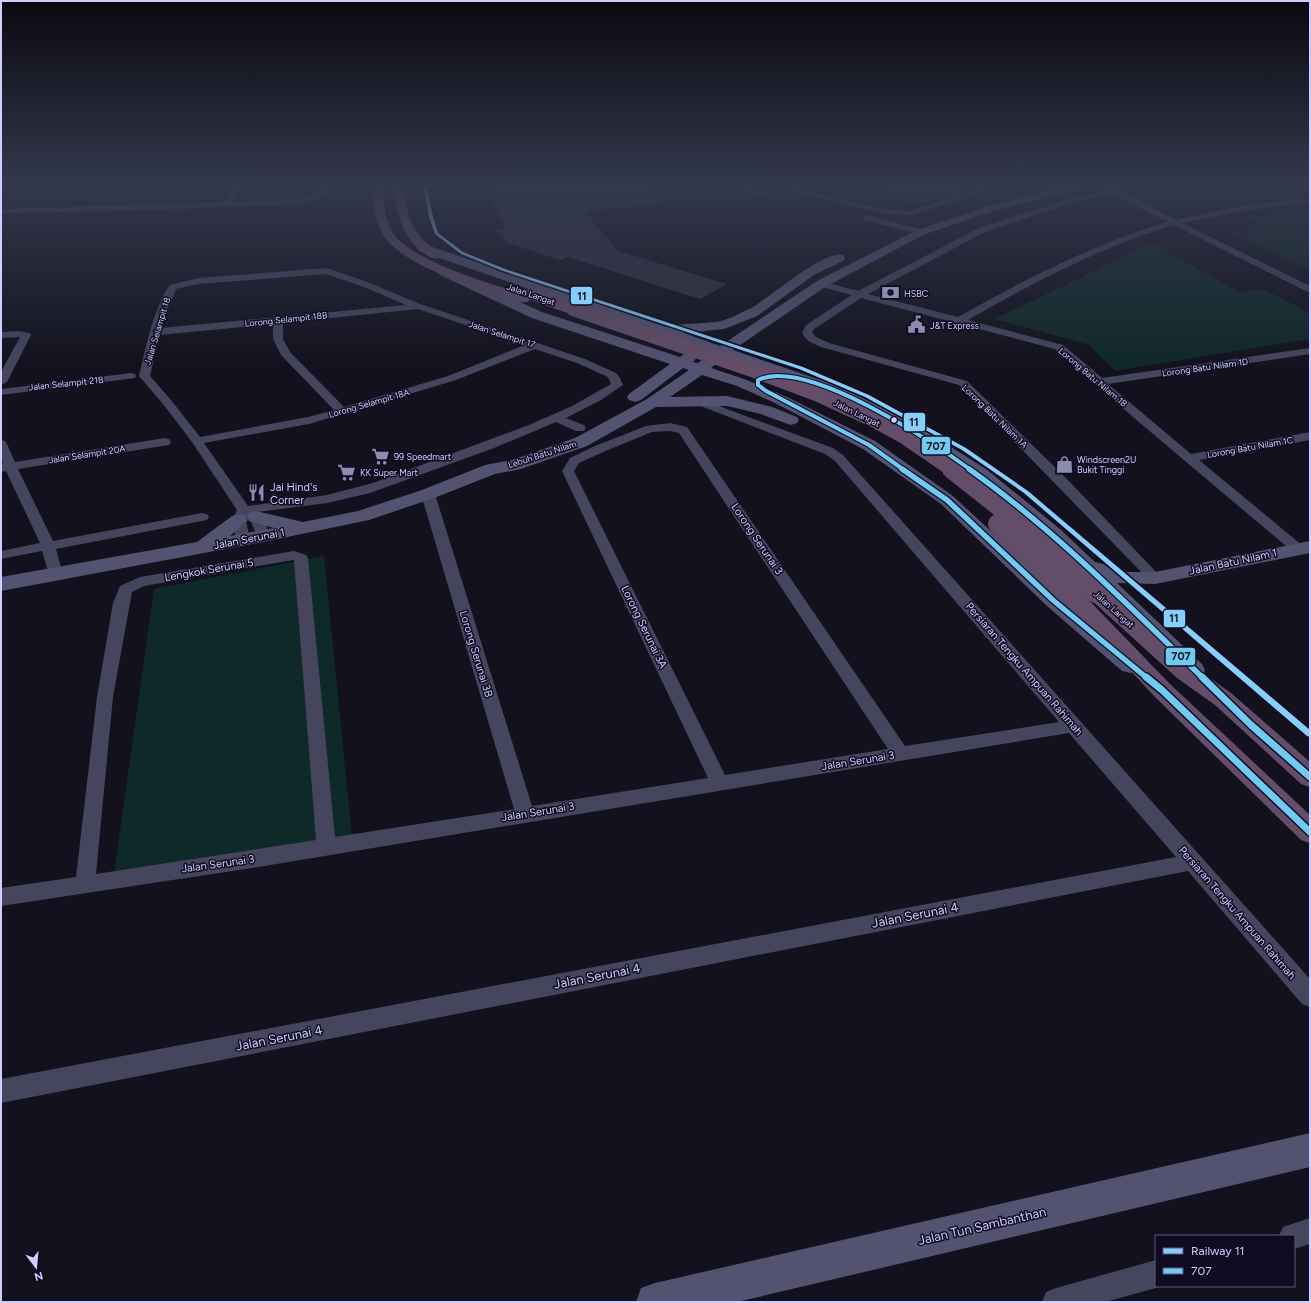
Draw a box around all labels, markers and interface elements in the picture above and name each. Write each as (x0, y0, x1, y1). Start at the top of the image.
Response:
street label: Jalan Langat (505, 281, 557, 308)
bank icon: HSBC (881, 283, 901, 303)
line badge: 11 (570, 286, 593, 305)
place label: HSBC (904, 288, 929, 299)
text: 11 (577, 290, 587, 303)
street label: Jalan Selampit 18 (142, 295, 173, 366)
street label: Lorong Selampit 18B (244, 309, 328, 329)
public building icon: J&T Express (907, 315, 927, 335)
street label: Jalan Selampit 17 (467, 318, 537, 350)
place label: J&T Express (930, 320, 979, 331)
street label: Lorong Batu Nilam 1B (1056, 345, 1130, 409)
street label: Lorong Batu Nilam 1D (1161, 356, 1249, 378)
street label: Jalan Selampit 21B (28, 374, 104, 392)
street label: Lorong Batu Nilam 1A (960, 382, 1030, 450)
street label: Lorong Selampit 18A (327, 386, 411, 420)
street label: Jalan Langat (832, 397, 883, 429)
line badge: 11 (903, 412, 926, 432)
unlabelled marker (889, 415, 899, 425)
text: 11 (909, 416, 919, 429)
street label: Lorong Batu Nilam 1C (1206, 434, 1294, 460)
line badge: 707 (921, 436, 951, 455)
street label: Lebuh Batu Nilam (506, 438, 578, 470)
text: 707 (926, 440, 946, 453)
street label: Jalan Selampit 20A (48, 442, 126, 466)
supermarket icon: 99 Speedmart (371, 446, 391, 466)
place label: 99 Speedmart (394, 451, 452, 462)
shop icon: Windscreen2U Bukit Tinggi (1054, 454, 1074, 474)
place label: Windscreen2U Bukit Tinggi (1077, 454, 1136, 475)
supermarket icon: KK Super Mart (337, 462, 357, 482)
place label: KK Super Mart (360, 467, 418, 478)
place label: Jai Hind's Corner (270, 481, 317, 507)
restaurant icon: Jai Hind's Corner (247, 483, 267, 503)
street label: Lorong Serunai 3 (728, 501, 786, 577)
street label: Jalan Serunai 1 (212, 526, 286, 552)
street label: Jalan Batu Nilam 1 (1188, 546, 1278, 578)
street label: Lengkok Serunai 5 (164, 556, 254, 584)
street label: Lorong Serunai 3A (618, 583, 670, 671)
street label: Jalan Langat (1092, 588, 1137, 630)
street label: Persiaran Tengku Ampuan Rahimah (963, 600, 1085, 738)
street label: Lorong Serunai 3B (457, 609, 495, 699)
line badge: 11 (1163, 609, 1186, 628)
text: 11 (1169, 612, 1179, 625)
line badge: 707 (1165, 647, 1196, 666)
text: 707 (1171, 650, 1191, 663)
street label: Jalan Serunai 3 (821, 749, 895, 773)
street label: Jalan Serunai 3 (501, 800, 575, 824)
street label: Persiaran Tengku Ampuan Rahimah (1176, 844, 1298, 982)
street label: Jalan Serunai 3 (181, 852, 255, 876)
street label: Jalan Serunai 4 (870, 899, 960, 931)
street label: Jalan Serunai 4 (552, 960, 642, 992)
street label: Jalan Serunai 4 (234, 1022, 324, 1054)
street label: Jalan Tun Sambanthan (917, 1204, 1047, 1248)
legend (1155, 1235, 1295, 1287)
text: Railway 11 (1191, 1244, 1245, 1258)
north arrow (16, 1247, 56, 1287)
text: 707 (1191, 1264, 1212, 1278)
text: N (33, 1269, 45, 1284)

